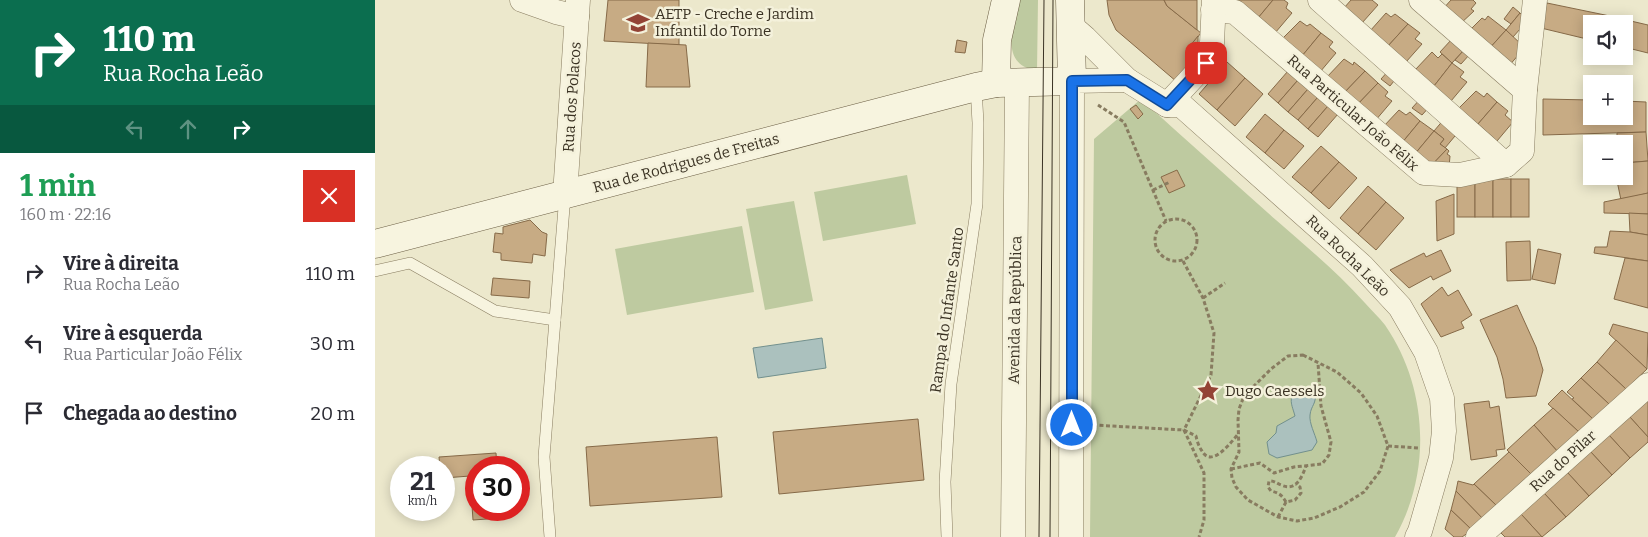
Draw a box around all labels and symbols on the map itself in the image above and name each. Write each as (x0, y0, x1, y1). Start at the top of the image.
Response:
place label: AETP - Creche e Jardim Infantil do Torne (655, 5, 814, 40)
school or university icon: AETP - Creche e Jardim Infantil do Torne (625, 10, 651, 36)
street label: Rua dos Polacos (559, 41, 585, 153)
pin (1185, 42, 1227, 84)
street label: Rua Particular João Félix (1284, 51, 1423, 175)
street label: Rua de Rodrigues de Freitas (591, 129, 781, 197)
street label: Rua Rocha Leão (1302, 212, 1394, 300)
street label: Rampa do Infante Santo (926, 226, 968, 394)
street label: Avenida da República (1005, 236, 1025, 384)
place icon: Dugo Caessels (1195, 378, 1221, 404)
place label: Dugo Caessels (1225, 382, 1325, 400)
position arrow (1045, 398, 1097, 450)
street label: Rua do Pilar (1526, 426, 1600, 495)
speed limit sign: 30 (465, 456, 530, 521)

